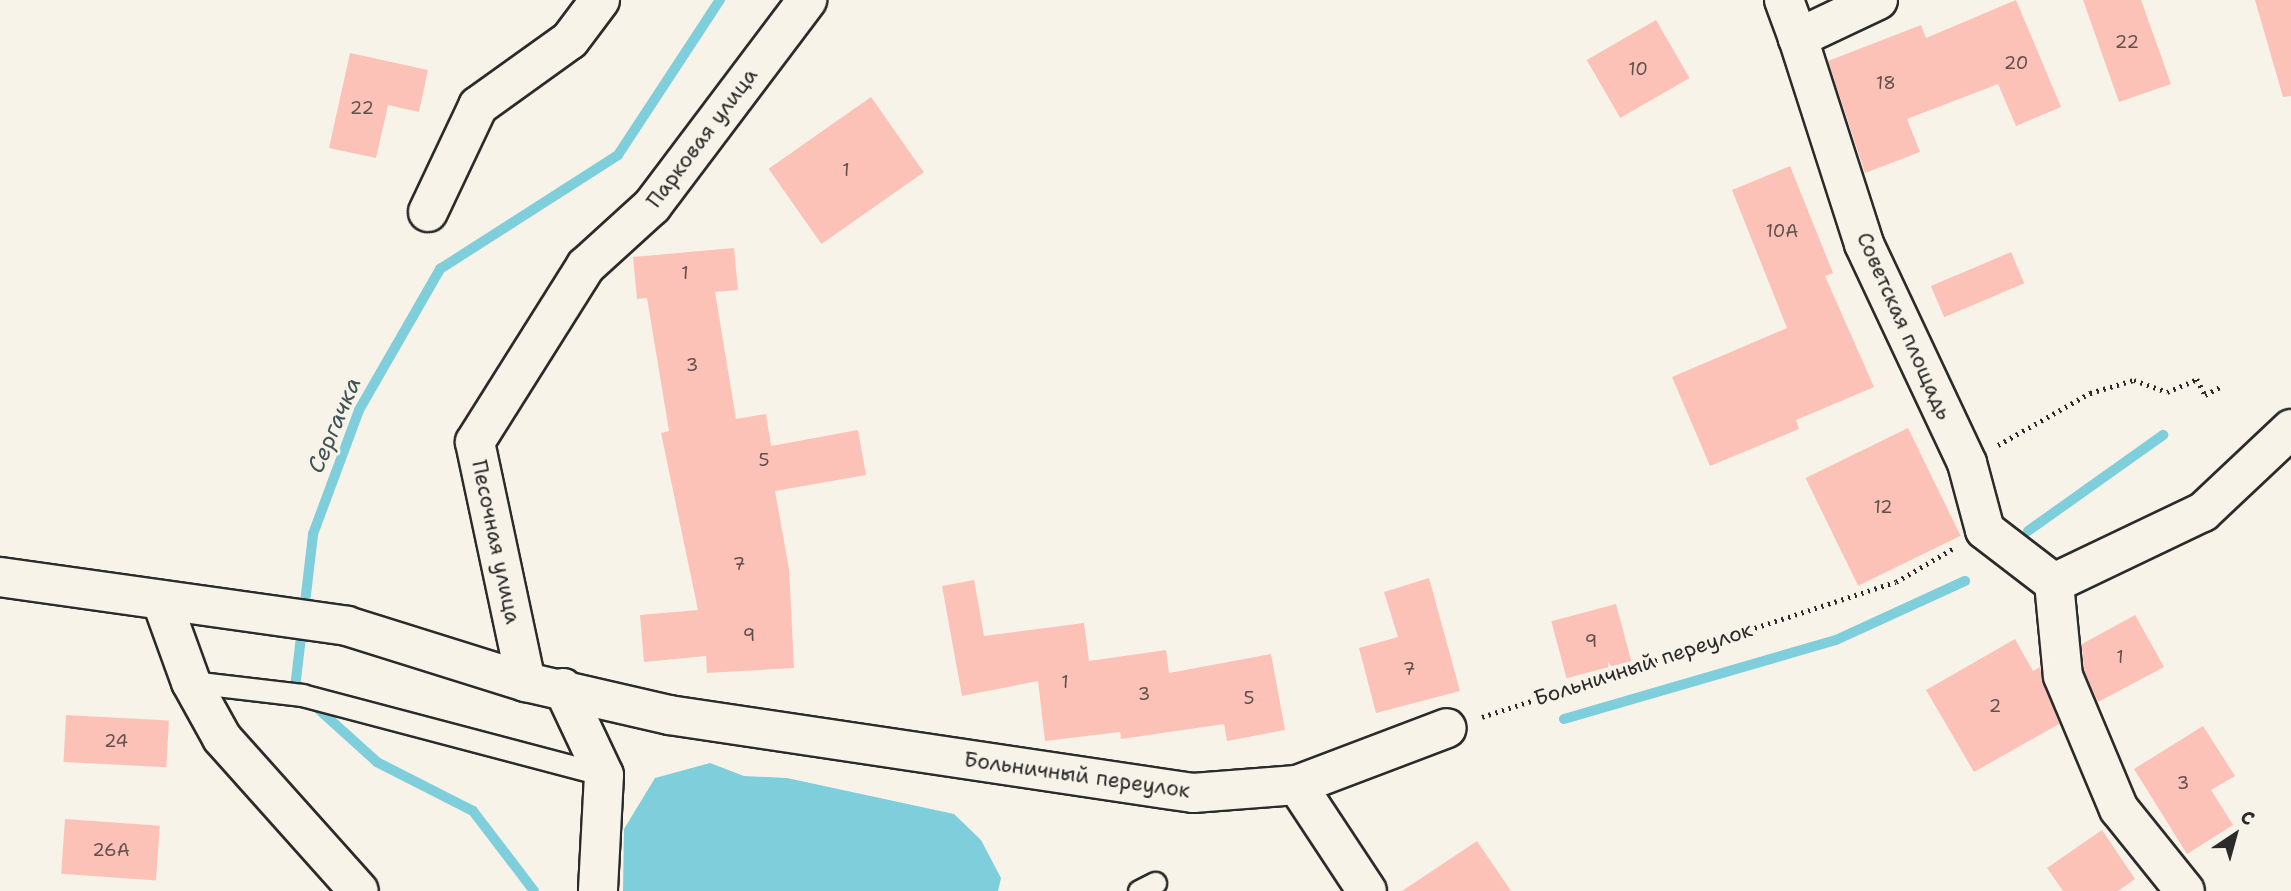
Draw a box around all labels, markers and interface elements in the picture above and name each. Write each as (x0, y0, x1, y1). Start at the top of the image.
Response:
house number: 22 (2115, 31, 2139, 53)
house number: 20 (2004, 52, 2028, 74)
house number: 10 (1628, 58, 1648, 80)
street label: Парковая улица (641, 63, 763, 213)
house number: 18 (1876, 72, 1896, 94)
house number: 22 (350, 97, 374, 119)
house number: 1 (842, 159, 850, 181)
house number: 10А (1766, 220, 1798, 242)
street label: Советская площадь (1851, 228, 1957, 424)
house number: 1 (681, 262, 689, 284)
house number: 3 (686, 354, 698, 376)
water label: Сергачка (301, 373, 367, 477)
house number: 5 (758, 449, 770, 471)
street label: Песочная улица (466, 458, 526, 626)
house number: 12 (1873, 496, 1893, 518)
house number: 7 (733, 553, 745, 575)
street label: Больничный переулок (1531, 617, 1755, 711)
house number: 9 (743, 624, 755, 646)
house number: 9 (1585, 630, 1597, 652)
house number: 1 (2116, 646, 2124, 668)
house number: 7 (1403, 658, 1415, 680)
house number: 1 (1061, 671, 1069, 693)
house number: 3 (1138, 683, 1150, 705)
house number: 5 (1243, 687, 1255, 709)
house number: 2 (1989, 695, 2001, 717)
house number: 24 (104, 730, 128, 752)
street label: Больничный переулок (962, 747, 1192, 803)
house number: 3 (2177, 772, 2189, 794)
north arrow (2200, 800, 2270, 870)
text: С (2236, 804, 2260, 831)
house number: 26А (92, 839, 130, 861)

